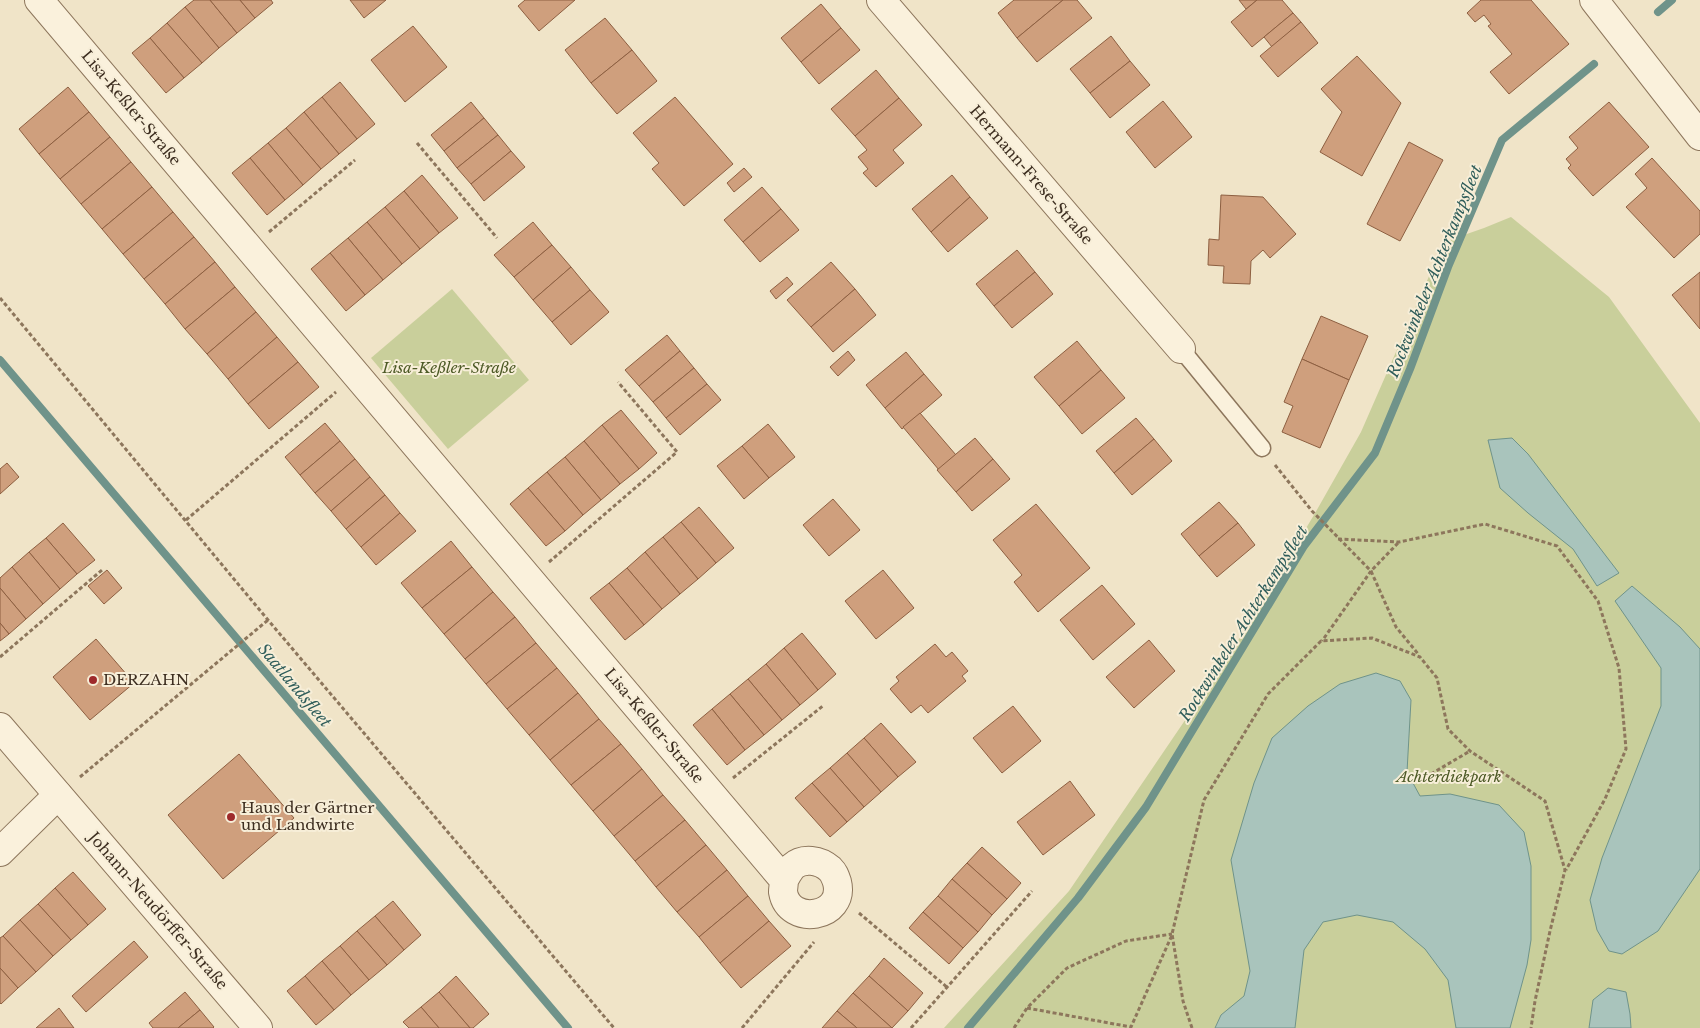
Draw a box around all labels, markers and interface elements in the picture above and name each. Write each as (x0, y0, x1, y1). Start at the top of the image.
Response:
street label: Lisa-Keßler-Straße (78, 46, 185, 169)
street label: Hermann-Frese-Straße (966, 101, 1097, 248)
water label: Rockwinkeler Achterkampsfleet (1382, 162, 1486, 381)
park label: Lisa-Keßler-Straße (381, 358, 516, 377)
water label: Rockwinkeler Achterkampsfleet (1174, 521, 1312, 726)
water label: Saatlandsfleet (254, 639, 336, 731)
street label: Lisa-Keßler-Straße (601, 664, 708, 787)
place label: DERZAHN (103, 670, 189, 689)
marker: DERZAHN (87, 674, 99, 686)
park label: Achterdiekpark (1395, 767, 1502, 786)
place label: Haus der Gärtner und Landwirte (241, 798, 375, 834)
marker: Haus der Gärtner und Landwirte (225, 811, 237, 823)
street label: Johann-Neudörffer-Straße (83, 826, 232, 993)

